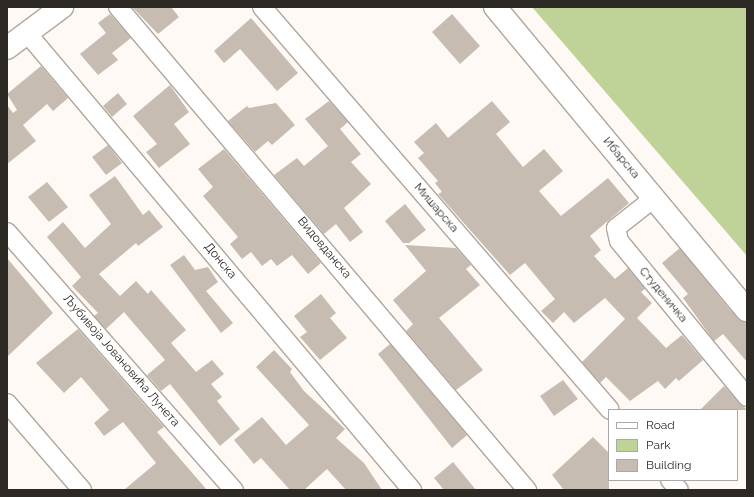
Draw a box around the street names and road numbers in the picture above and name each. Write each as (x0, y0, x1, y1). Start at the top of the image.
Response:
street label: Ибарска (600, 134, 642, 182)
street label: Мишарска (411, 180, 461, 236)
street label: Видовданска (294, 214, 354, 282)
street label: Донска (201, 240, 239, 282)
street label: Студеничка (636, 265, 690, 325)
street label: Љубивоја Јовановића Лунета (60, 292, 182, 430)

